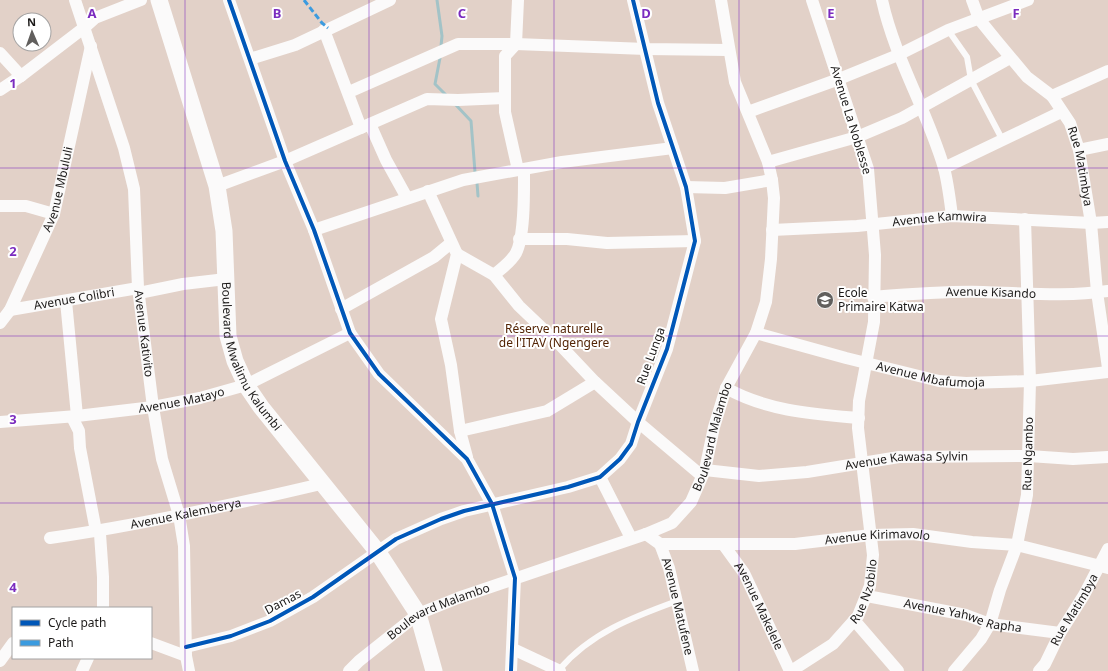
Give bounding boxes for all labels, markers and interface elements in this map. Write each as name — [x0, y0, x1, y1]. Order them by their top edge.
text: A — [88, 4, 97, 22]
text: B — [273, 4, 281, 22]
text: C — [458, 4, 466, 22]
text: D — [641, 4, 651, 22]
text: E — [827, 4, 835, 22]
text: F — [1012, 4, 1020, 22]
north arrow — [12, 12, 52, 52]
text: N — [27, 14, 36, 29]
street label: Avenue La Noblesse — [827, 63, 876, 177]
text: 1 — [9, 74, 17, 92]
street label: Rue Matimbya — [1064, 124, 1097, 207]
street label: Avenue Mbululi — [38, 145, 77, 235]
street label: Avenue Kamwira — [891, 207, 987, 230]
text: 2 — [9, 242, 17, 260]
street label: Boulevard Mwalimu Kalumbi — [218, 281, 286, 434]
street label: Avenue Colibri — [32, 283, 116, 314]
street label: Avenue Kisando — [945, 283, 1036, 302]
place label: Ecole Primaire Katwa — [838, 284, 924, 315]
street label: Avenue Kativito — [130, 289, 158, 378]
school or university icon: Ecole Primaire Katwa — [815, 290, 835, 310]
park label: Réserve naturelle de l'ITAV (Ngengere — [499, 320, 609, 351]
street label: Rue Lunga — [632, 325, 669, 387]
street label: Avenue Mbafumoja — [875, 357, 985, 391]
street label: Boulevard Malambo — [688, 378, 736, 494]
street label: Avenue Matayo — [138, 383, 226, 417]
text: 3 — [9, 410, 17, 428]
street label: Rue Ngambo — [1018, 417, 1037, 491]
street label: Avenue Kawasa Sylvin — [844, 447, 968, 474]
street label: Avenue Kalemberya — [129, 494, 243, 533]
street label: Avenue Kirimavolo — [824, 525, 931, 548]
street label: Avenue Matufene — [658, 555, 698, 657]
street label: Avenue Makelele — [731, 558, 788, 653]
street label: Rue Nzobilo — [846, 558, 881, 628]
street label: Rue Matimbya — [1046, 570, 1102, 648]
text: 4 — [9, 578, 17, 596]
street label: Boulevard Malambo — [383, 579, 492, 644]
street label: Damas — [261, 585, 304, 618]
street label: Avenue Yahwe Rapha — [902, 594, 1023, 636]
legend — [12, 607, 152, 659]
text: Cycle path — [48, 614, 106, 631]
text: Path — [48, 634, 74, 651]

